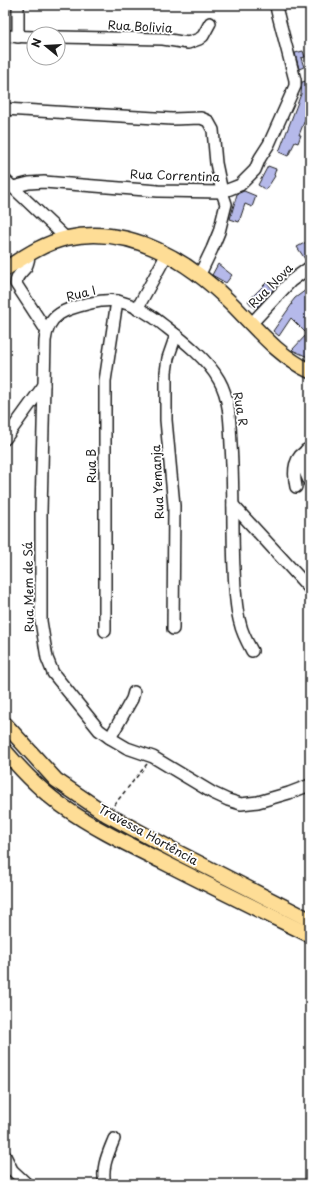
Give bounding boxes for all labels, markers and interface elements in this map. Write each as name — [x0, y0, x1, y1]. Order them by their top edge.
street label: Rua Bolivia — [107, 15, 173, 37]
north arrow — [26, 26, 66, 66]
text: N — [27, 36, 46, 50]
street label: Rua Correntina — [130, 164, 221, 186]
street label: Rua Nova — [244, 259, 297, 312]
street label: Rua I — [64, 281, 97, 305]
street label: Rua R — [229, 390, 253, 427]
street label: Rua Yemanja — [146, 444, 168, 520]
street label: Rua B — [82, 449, 100, 483]
street label: Rua Mem de Sá — [18, 541, 38, 632]
street label: Travessa Hortência — [95, 799, 202, 869]

